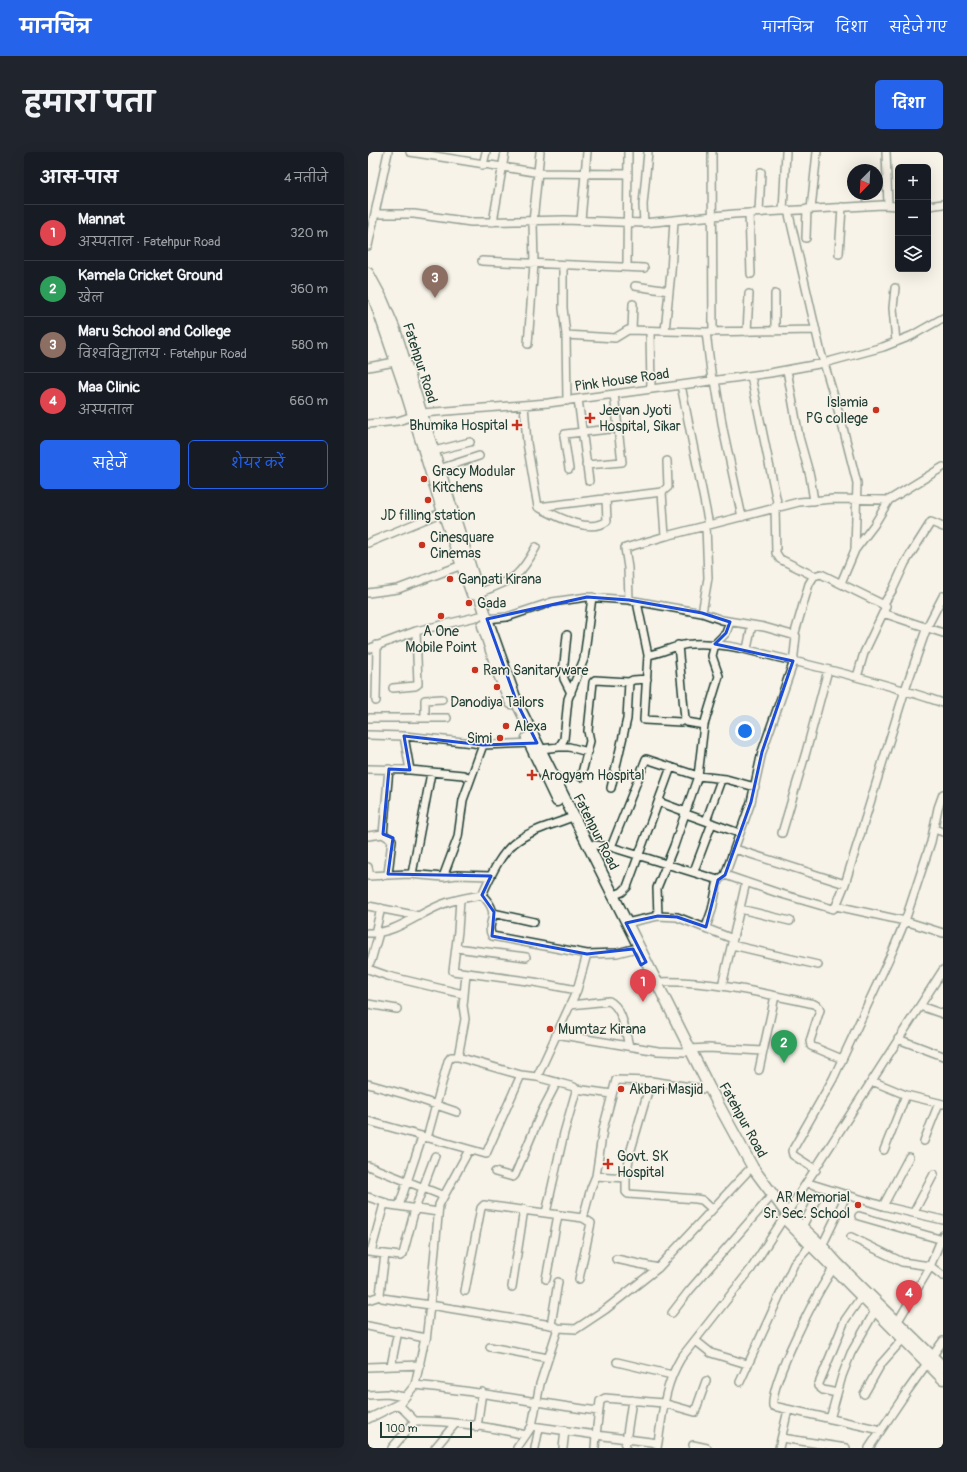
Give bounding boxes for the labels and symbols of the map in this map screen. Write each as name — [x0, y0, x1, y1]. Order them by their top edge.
north arrow — [847, 164, 883, 200]
pin: 3 — [422, 265, 448, 298]
street label: Fatehpur Road — [399, 321, 441, 405]
street label: Pink House Road — [574, 365, 671, 395]
place label: Islamia PG college — [806, 394, 868, 427]
place label: Jeevan Jyoti Hospital, Sikar — [599, 402, 681, 435]
marker: Islamia PG college — [871, 405, 881, 415]
marker: Jeevan Jyoti Hospital, Sikar — [584, 412, 596, 424]
place label: Bhumika Hospital — [409, 417, 508, 434]
marker: Bhumika Hospital — [511, 419, 523, 431]
place label: Gracy Modular Kitchens — [432, 463, 515, 496]
marker: Gracy Modular Kitchens — [419, 474, 429, 484]
marker: JD filling station — [423, 495, 433, 505]
place label: JD filling station — [380, 507, 476, 524]
place label: Cinesquare Cinemas — [430, 529, 494, 562]
marker: Cinesquare Cinemas — [417, 540, 427, 550]
place label: Ganpati Kirana — [458, 571, 542, 588]
marker: Ganpati Kirana — [445, 574, 455, 584]
place label: Gada — [477, 595, 506, 612]
marker: Gada — [464, 598, 474, 608]
marker: A One Mobile Point — [436, 611, 446, 621]
place label: A One Mobile Point — [405, 623, 477, 656]
place label: Ram Sanitaryware — [483, 662, 589, 679]
marker: Ram Sanitaryware — [470, 665, 480, 675]
marker: Danodiya Tailors — [492, 682, 502, 692]
place label: Danodiya Tailors — [450, 694, 544, 711]
place label: Alexa — [514, 718, 547, 735]
marker: Alexa — [501, 721, 511, 731]
your location — [735, 721, 755, 741]
place label: Simi — [467, 730, 492, 747]
marker: Simi — [495, 733, 505, 743]
place label: Arogyam Hospital — [541, 767, 645, 784]
marker: Arogyam Hospital — [526, 769, 538, 781]
street label: Fatehpur Road — [569, 791, 623, 873]
pin: 1 — [630, 969, 656, 1002]
place label: Mumtaz Kirana — [558, 1021, 646, 1038]
marker: Mumtaz Kirana — [545, 1024, 555, 1034]
pin: 2 — [771, 1030, 797, 1063]
street label: Fatehpur Road — [715, 1079, 771, 1161]
place label: Akbari Masjid — [629, 1081, 703, 1098]
marker: Akbari Masjid — [616, 1084, 626, 1094]
place label: Govt. SK Hospital — [617, 1148, 669, 1181]
marker: Govt. SK Hospital — [602, 1158, 614, 1170]
place label: AR Memorial Sr. Sec. School — [763, 1189, 850, 1222]
marker: AR Memorial Sr. Sec. School — [853, 1200, 863, 1210]
pin: 4 — [896, 1280, 922, 1313]
scale bar — [380, 1420, 472, 1439]

